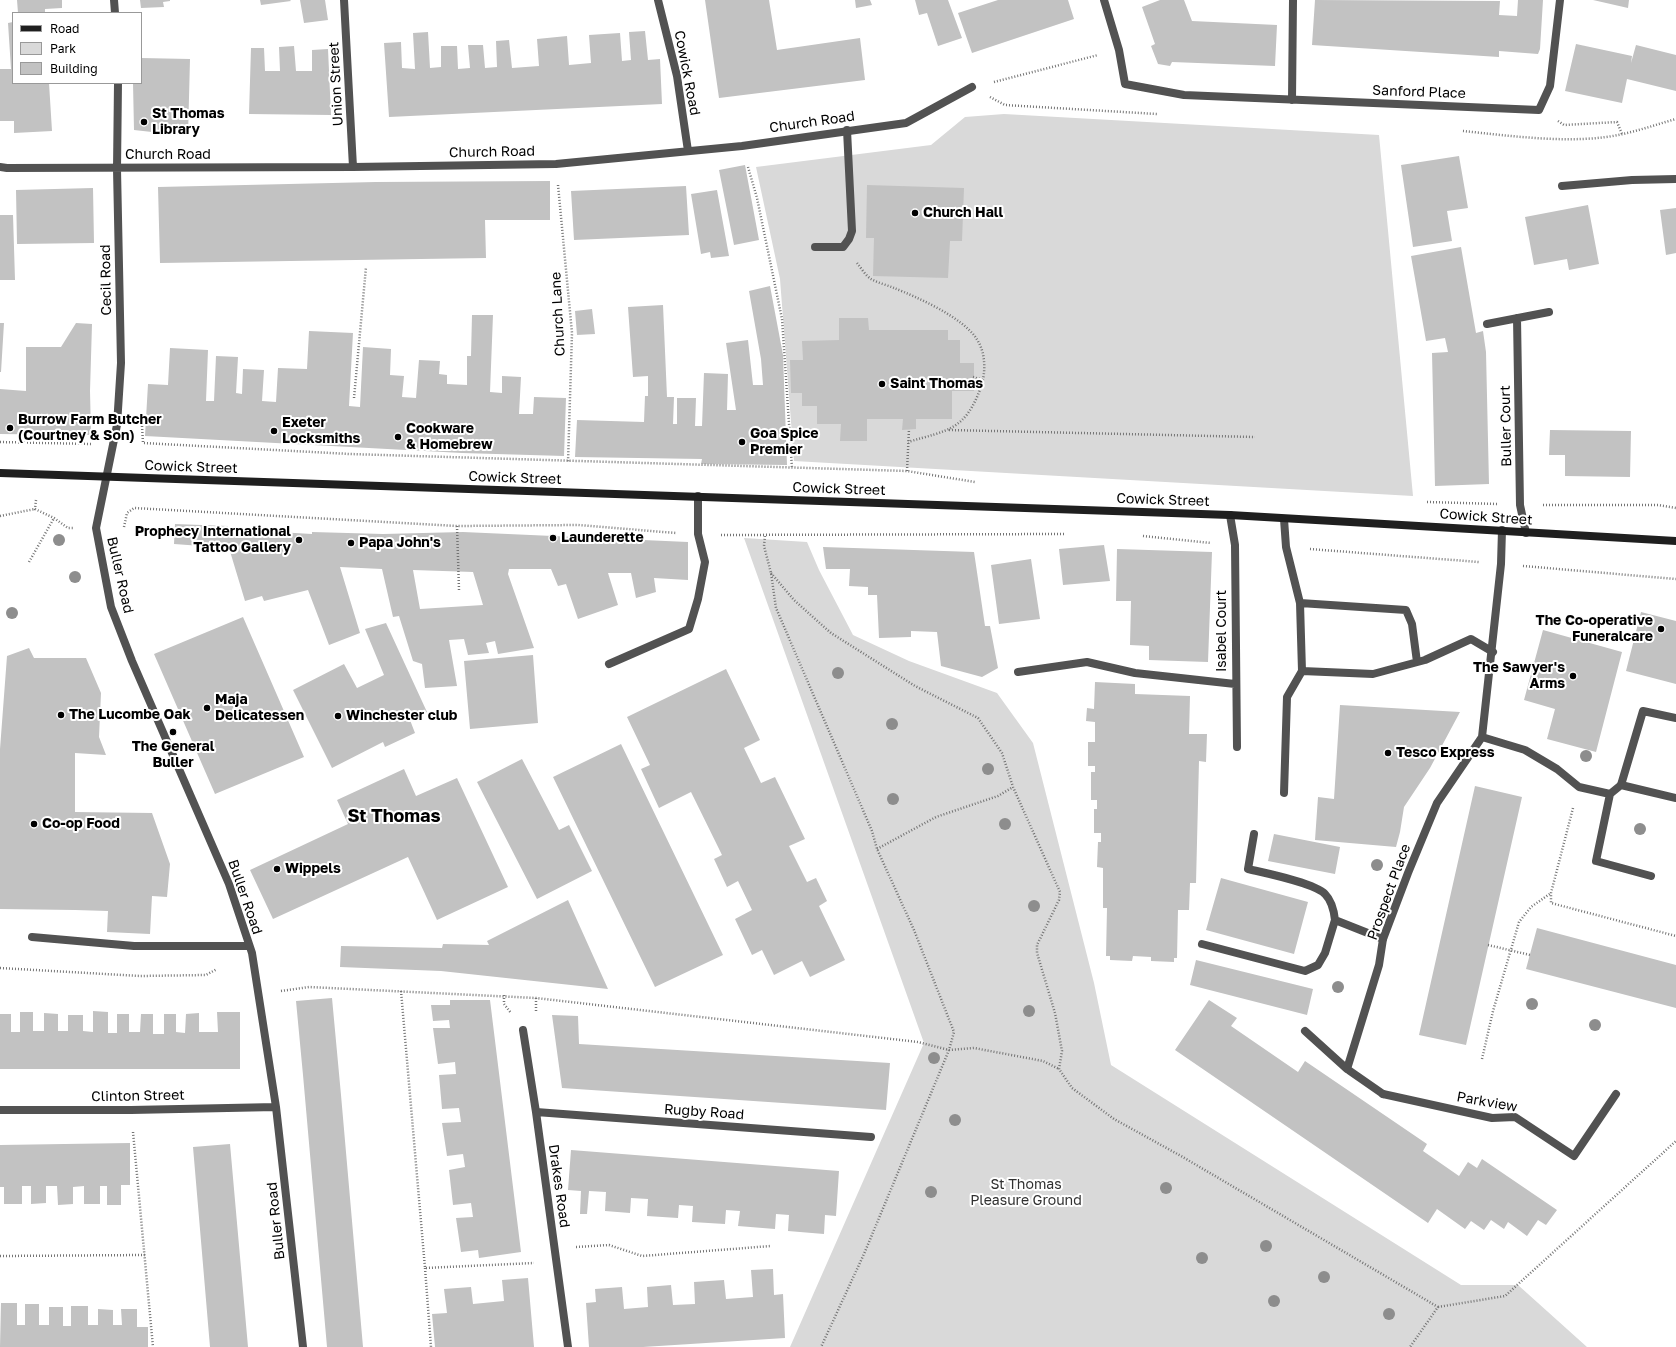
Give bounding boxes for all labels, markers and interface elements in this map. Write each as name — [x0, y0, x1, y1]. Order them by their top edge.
legend — [12, 12, 142, 84]
text: Road — [50, 21, 79, 36]
street label: Cowick Road — [671, 29, 703, 117]
text: Park — [50, 41, 76, 56]
street label: Union Street — [325, 41, 347, 127]
text: Building — [50, 61, 98, 76]
street label: Sanford Place — [1372, 82, 1466, 102]
place label: St Thomas Library — [152, 106, 225, 138]
street label: Church Road — [768, 108, 856, 136]
marker: St Thomas Library — [139, 117, 149, 127]
street label: Church Road — [449, 143, 535, 161]
street label: Church Road — [125, 147, 211, 163]
place label: Church Hall — [923, 205, 1003, 221]
marker: Church Hall — [910, 208, 920, 218]
street label: Cecil Road — [97, 244, 115, 316]
street label: Church Lane — [547, 271, 569, 357]
place label: Saint Thomas — [890, 376, 983, 392]
marker: Saint Thomas — [877, 379, 887, 389]
street label: Buller Court — [1497, 385, 1515, 467]
place label: Burrow Farm Butcher (Courtney & Son) — [18, 412, 162, 444]
place label: Exeter Locksmiths — [282, 415, 360, 448]
place label: Cookware & Homebrew — [406, 421, 493, 454]
marker: Burrow Farm Butcher (Courtney & Son) — [5, 423, 15, 433]
marker: Exeter Locksmiths — [269, 426, 279, 436]
place label: Goa Spice Premier — [750, 426, 818, 458]
marker: Cookware & Homebrew — [393, 432, 403, 442]
marker: Goa Spice Premier — [737, 437, 747, 447]
street label: Cowick Street — [144, 457, 238, 477]
street label: Cowick Street — [468, 468, 562, 488]
street label: Cowick Street — [792, 479, 886, 499]
street label: Cowick Street — [1116, 490, 1210, 510]
street label: Cowick Street — [1439, 505, 1533, 529]
place label: Prophecy International Tattoo Gallery — [135, 524, 291, 556]
place label: Launderette — [561, 530, 644, 546]
marker: Launderette — [548, 533, 558, 543]
street label: Buller Road — [103, 535, 137, 615]
marker: Prophecy International Tattoo Gallery — [294, 535, 304, 545]
place label: Papa John's — [359, 535, 441, 551]
marker: Papa John's — [346, 538, 356, 548]
street label: Isabel Court — [1214, 590, 1230, 672]
place label: The Co-operative Funeralcare — [1536, 613, 1653, 646]
marker: The Co-operative Funeralcare — [1656, 624, 1666, 634]
place label: The Sawyer's Arms — [1473, 660, 1565, 692]
marker: The Sawyer's Arms — [1568, 671, 1578, 681]
place label: Maja Delicatessen — [215, 692, 304, 724]
marker: Maja Delicatessen — [202, 703, 212, 713]
place label: The Lucombe Oak — [69, 707, 191, 723]
place label: Winchester club — [346, 708, 457, 724]
marker: The Lucombe Oak — [56, 710, 66, 720]
marker: Winchester club — [333, 711, 343, 721]
marker: The General Buller — [168, 727, 178, 737]
place label: The General Buller — [132, 739, 214, 772]
place label: Tesco Express — [1396, 745, 1495, 761]
marker: Tesco Express — [1383, 748, 1393, 758]
district label: St Thomas — [347, 805, 441, 827]
place label: Co-op Food — [42, 816, 120, 832]
marker: Co-op Food — [29, 819, 39, 829]
street label: Prospect Place — [1364, 842, 1414, 942]
street label: Buller Road — [224, 857, 266, 937]
place label: Wippels — [285, 861, 341, 877]
marker: Wippels — [272, 864, 282, 874]
street label: Clinton Street — [91, 1087, 185, 1105]
street label: Parkview — [1455, 1088, 1519, 1116]
street label: Rugby Road — [663, 1101, 745, 1123]
street label: Drakes Road — [545, 1143, 573, 1229]
park label: St Thomas Pleasure Ground — [970, 1177, 1082, 1210]
street label: Buller Road — [264, 1181, 288, 1261]

